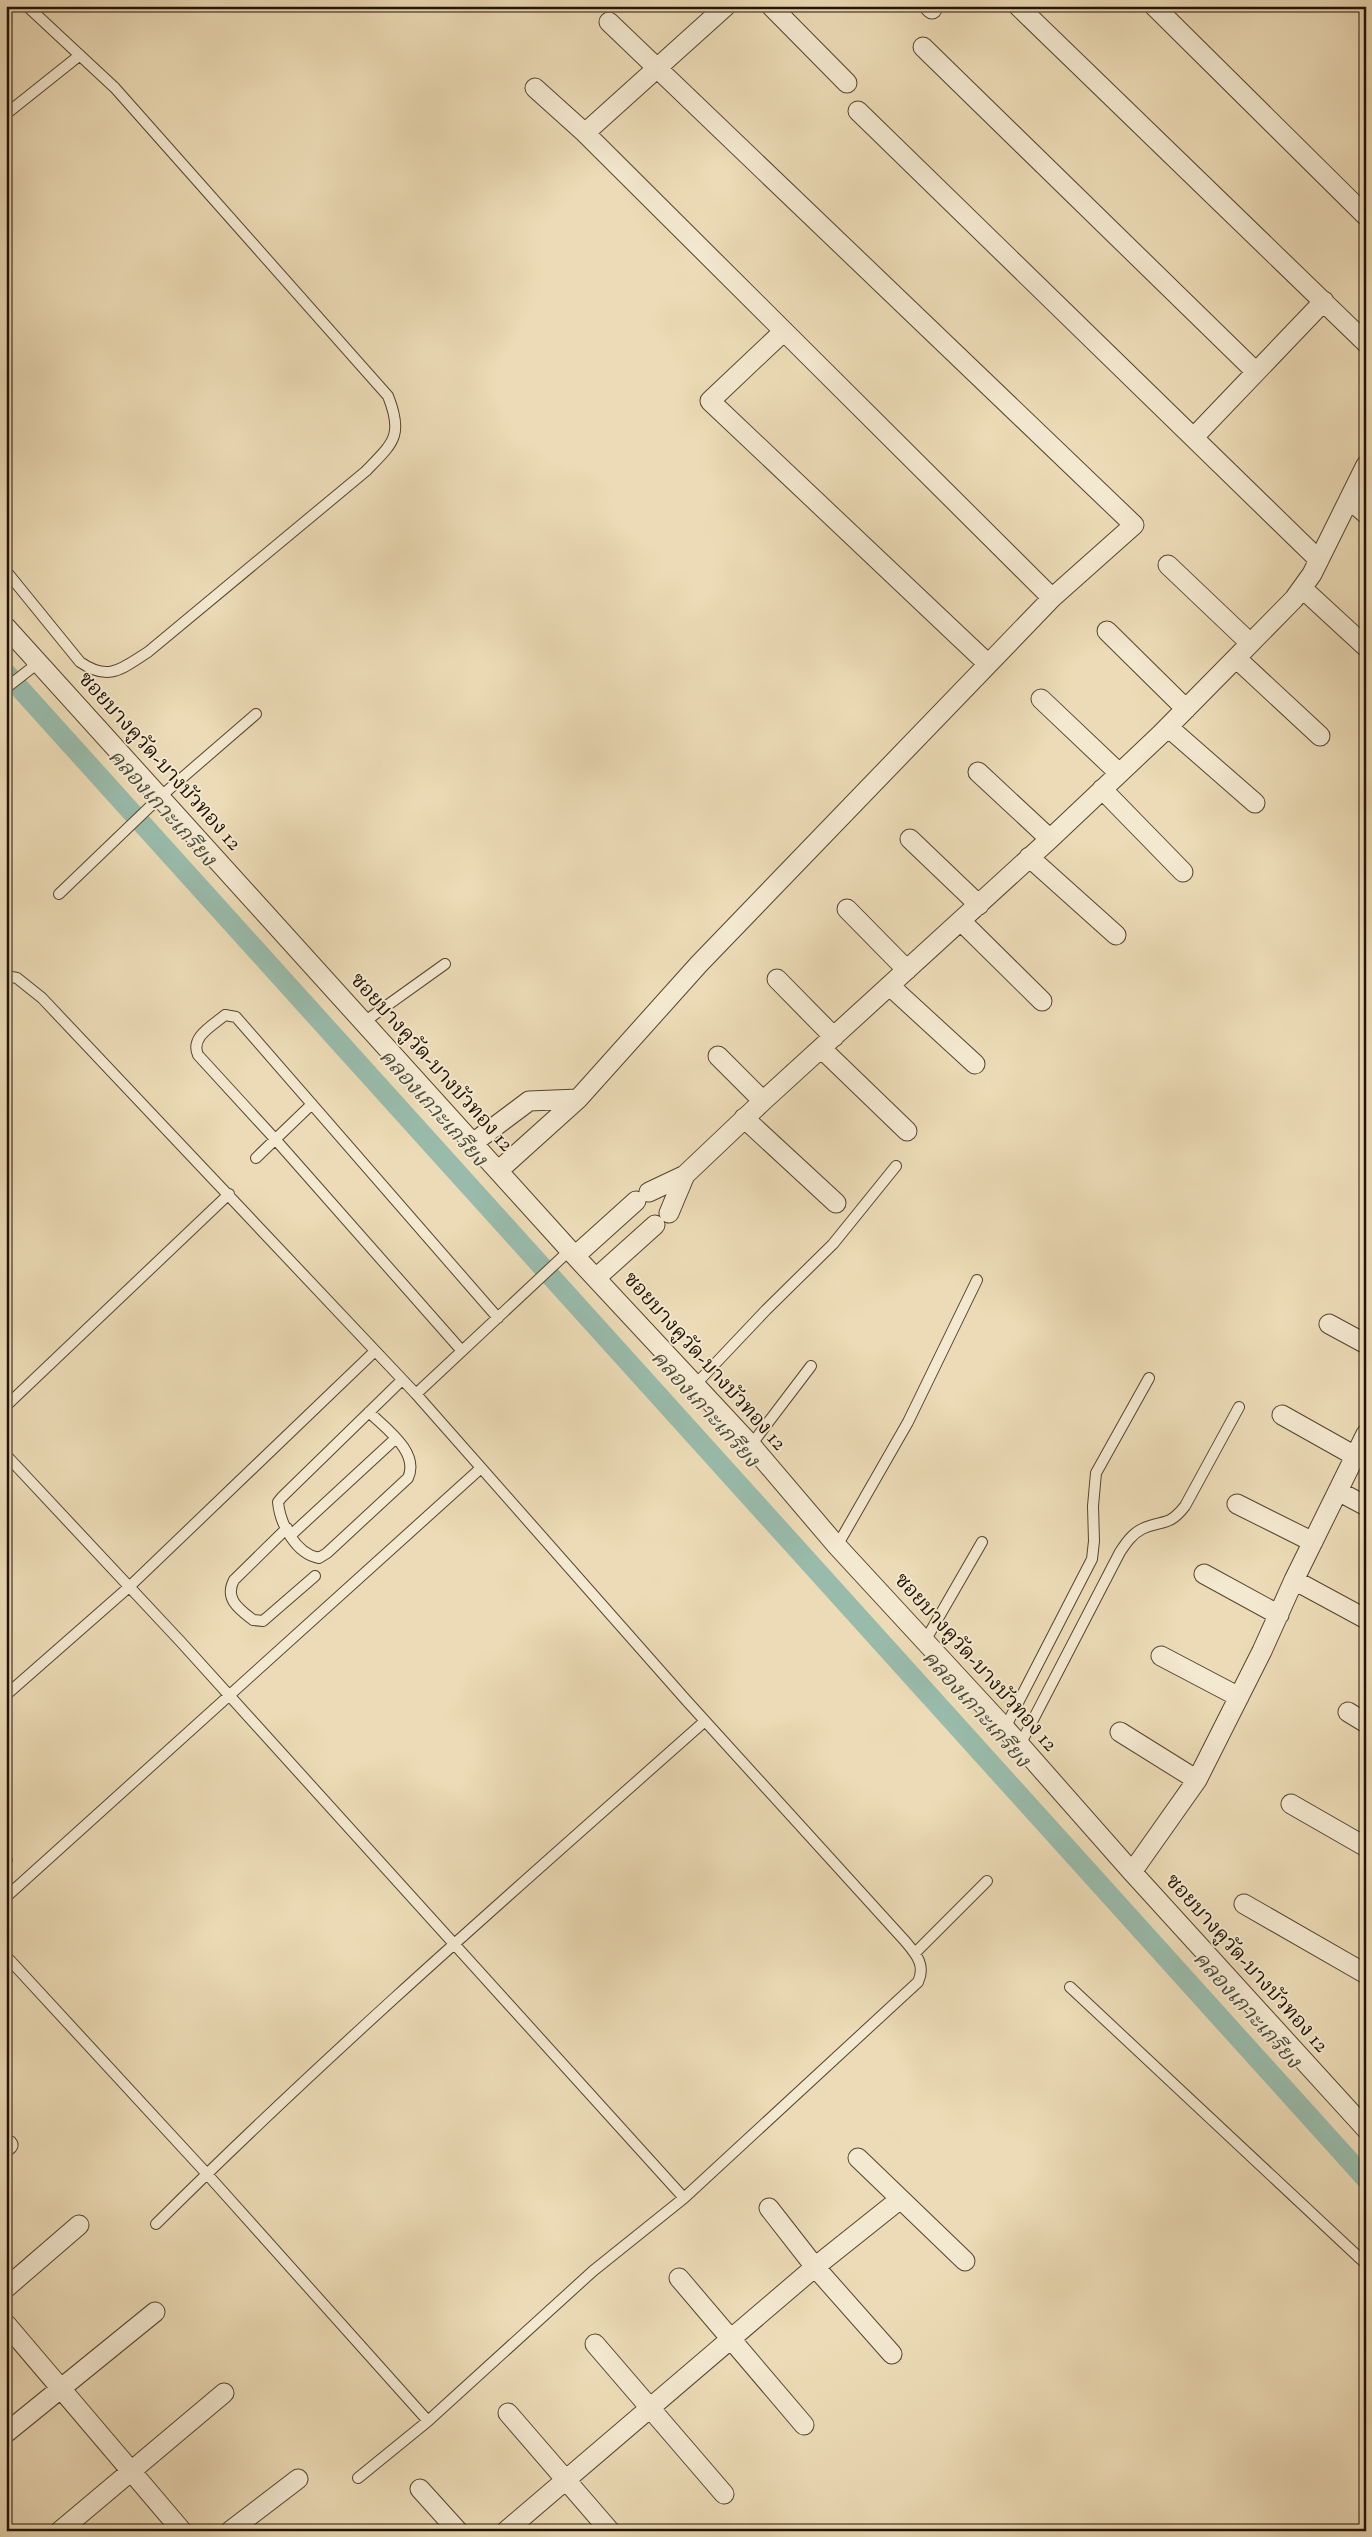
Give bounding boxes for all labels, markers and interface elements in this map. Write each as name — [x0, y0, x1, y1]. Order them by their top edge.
street label: ซอยบางคูวัด-บางบัวทอง 12 — [70, 666, 248, 858]
water label: คลองเกาะเกรียง — [99, 743, 223, 876]
street label: ซอยบางคูวัด-บางบัวทอง 12 — [342, 967, 520, 1159]
water label: คลองเกาะเกรียง — [370, 1043, 494, 1176]
street label: ซอยบางคูวัด-บางบัวทอง 12 — [615, 1266, 793, 1458]
water label: คลองเกาะเกรียง — [642, 1344, 766, 1477]
street label: ซอยบางคูวัด-บางบัวทอง 12 — [886, 1567, 1064, 1759]
water label: คลองเกาะเกรียง — [913, 1644, 1037, 1777]
street label: ซอยบางคูวัด-บางบัวทอง 12 — [1157, 1868, 1335, 2060]
water label: คลองเกาะเกรียง — [1184, 1945, 1308, 2078]

